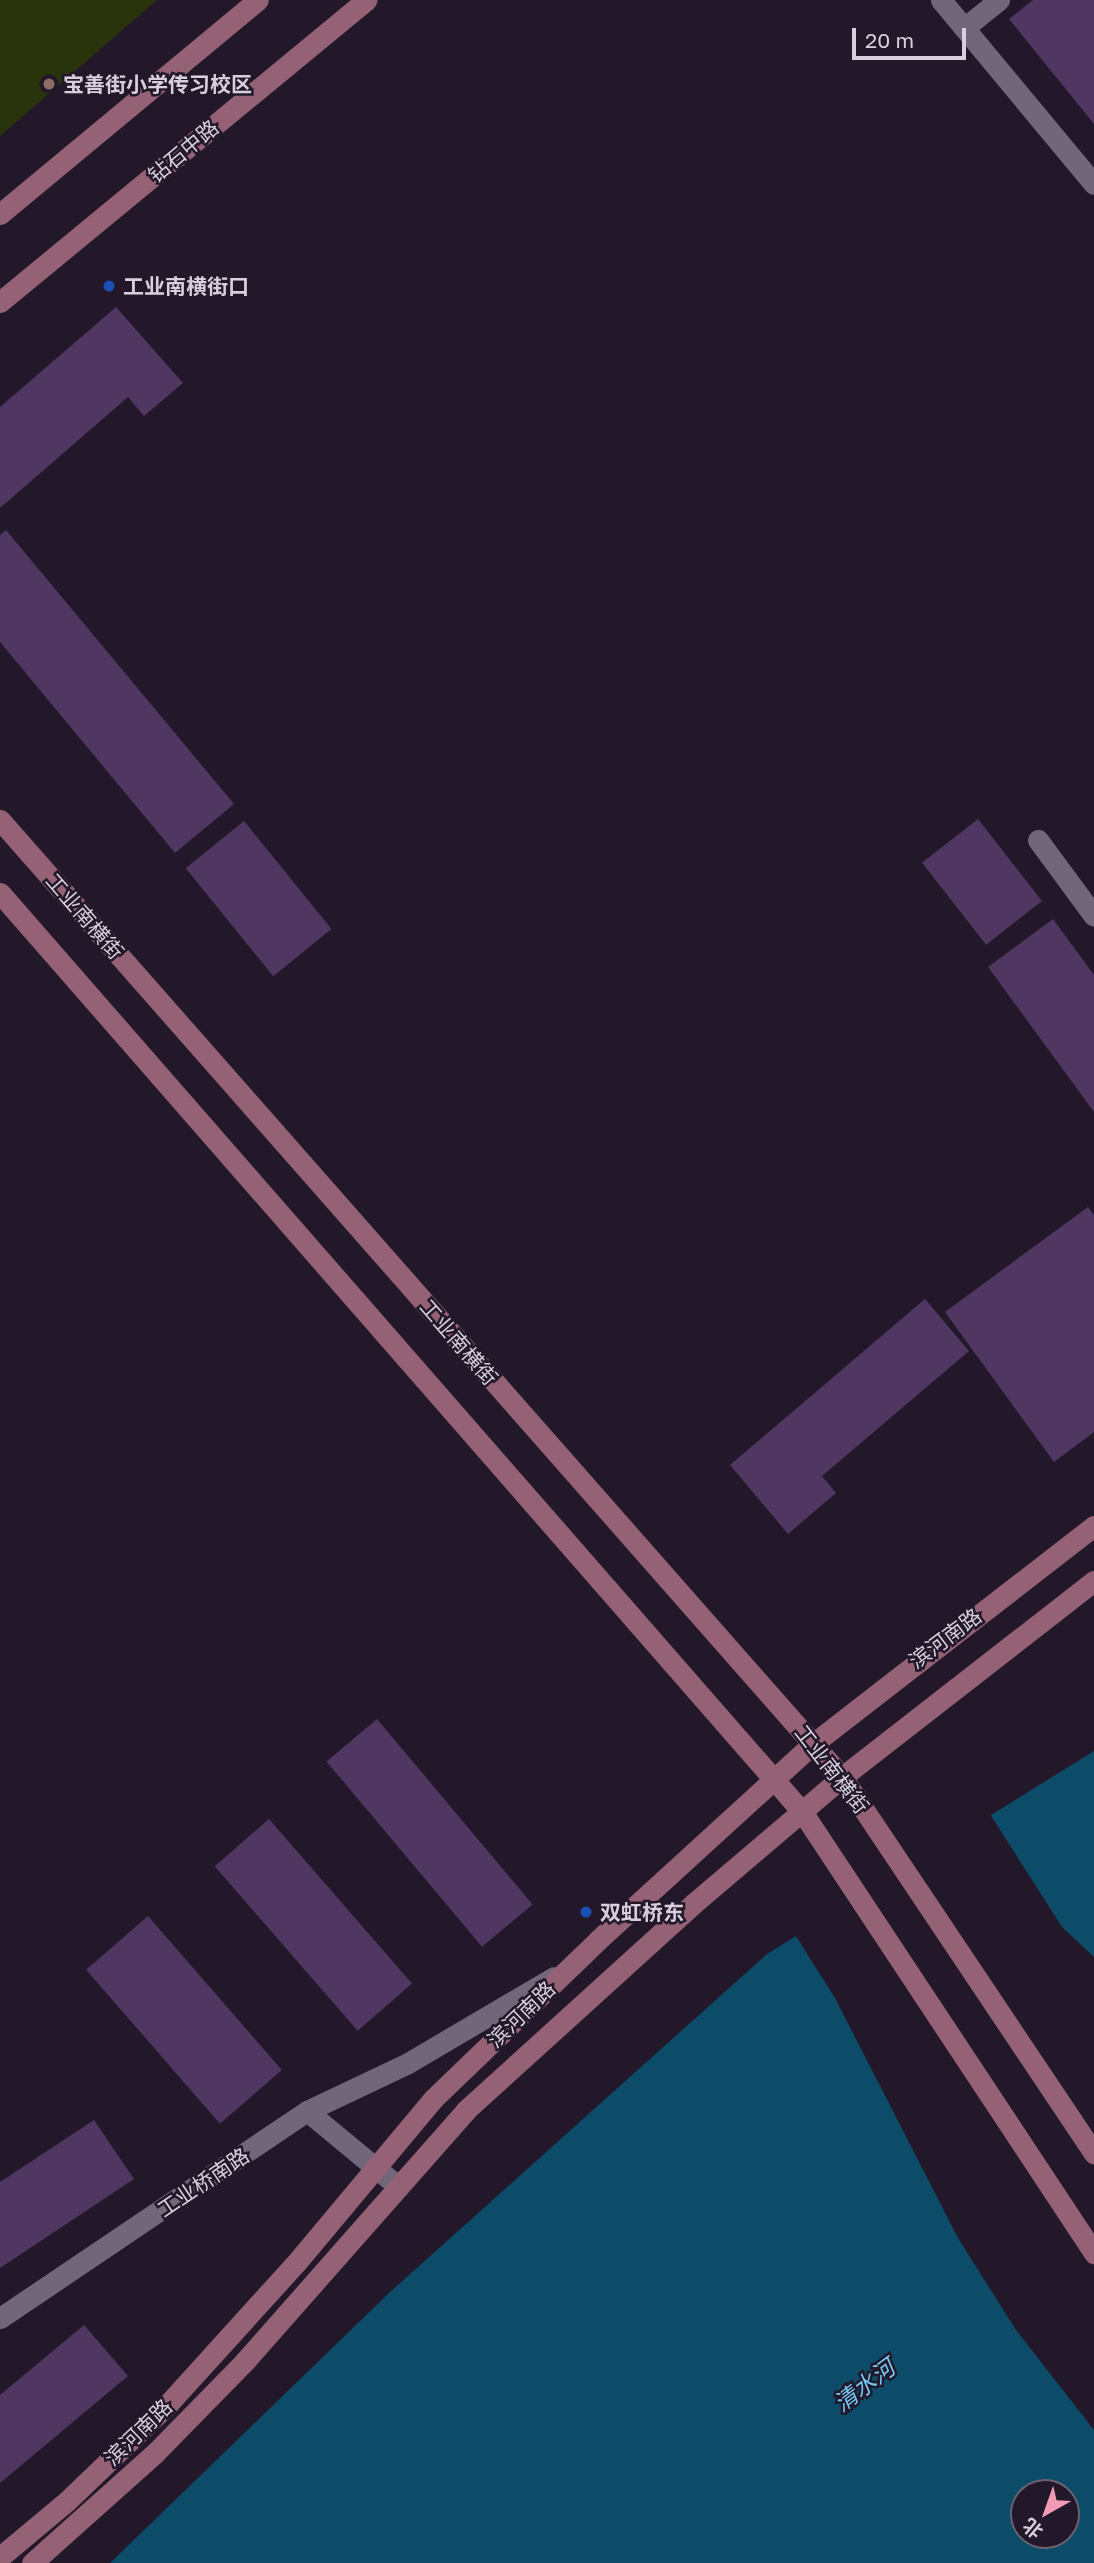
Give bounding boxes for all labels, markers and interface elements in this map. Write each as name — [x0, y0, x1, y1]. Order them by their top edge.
scale bar — [856, 14, 970, 58]
text: 20 m — [865, 27, 914, 53]
place label: 宝善街小学传习校区 — [63, 71, 252, 97]
marker: 宝善街小学传习校区 — [41, 76, 57, 92]
street label: 钻石中路 — [143, 114, 223, 188]
place label: 工业南横街口 — [123, 273, 249, 299]
marker: 工业南横街口 — [101, 278, 117, 294]
street label: 工业南横街 — [41, 868, 129, 964]
street label: 工业南横街 — [415, 1294, 503, 1390]
street label: 滨河南路 — [904, 1603, 986, 1673]
street label: 工业南横街 — [790, 1720, 874, 1818]
place label: 双虹桥东 — [600, 1899, 684, 1925]
marker: 双虹桥东 — [578, 1904, 594, 1920]
street label: 滨河南路 — [482, 1976, 560, 2052]
street label: 工业桥南路 — [152, 2142, 254, 2222]
water label: 清水河 — [828, 2353, 900, 2417]
street label: 滨河南路 — [99, 2394, 177, 2470]
north arrow — [1010, 2479, 1080, 2549]
text: 北 — [1018, 2514, 1047, 2544]

